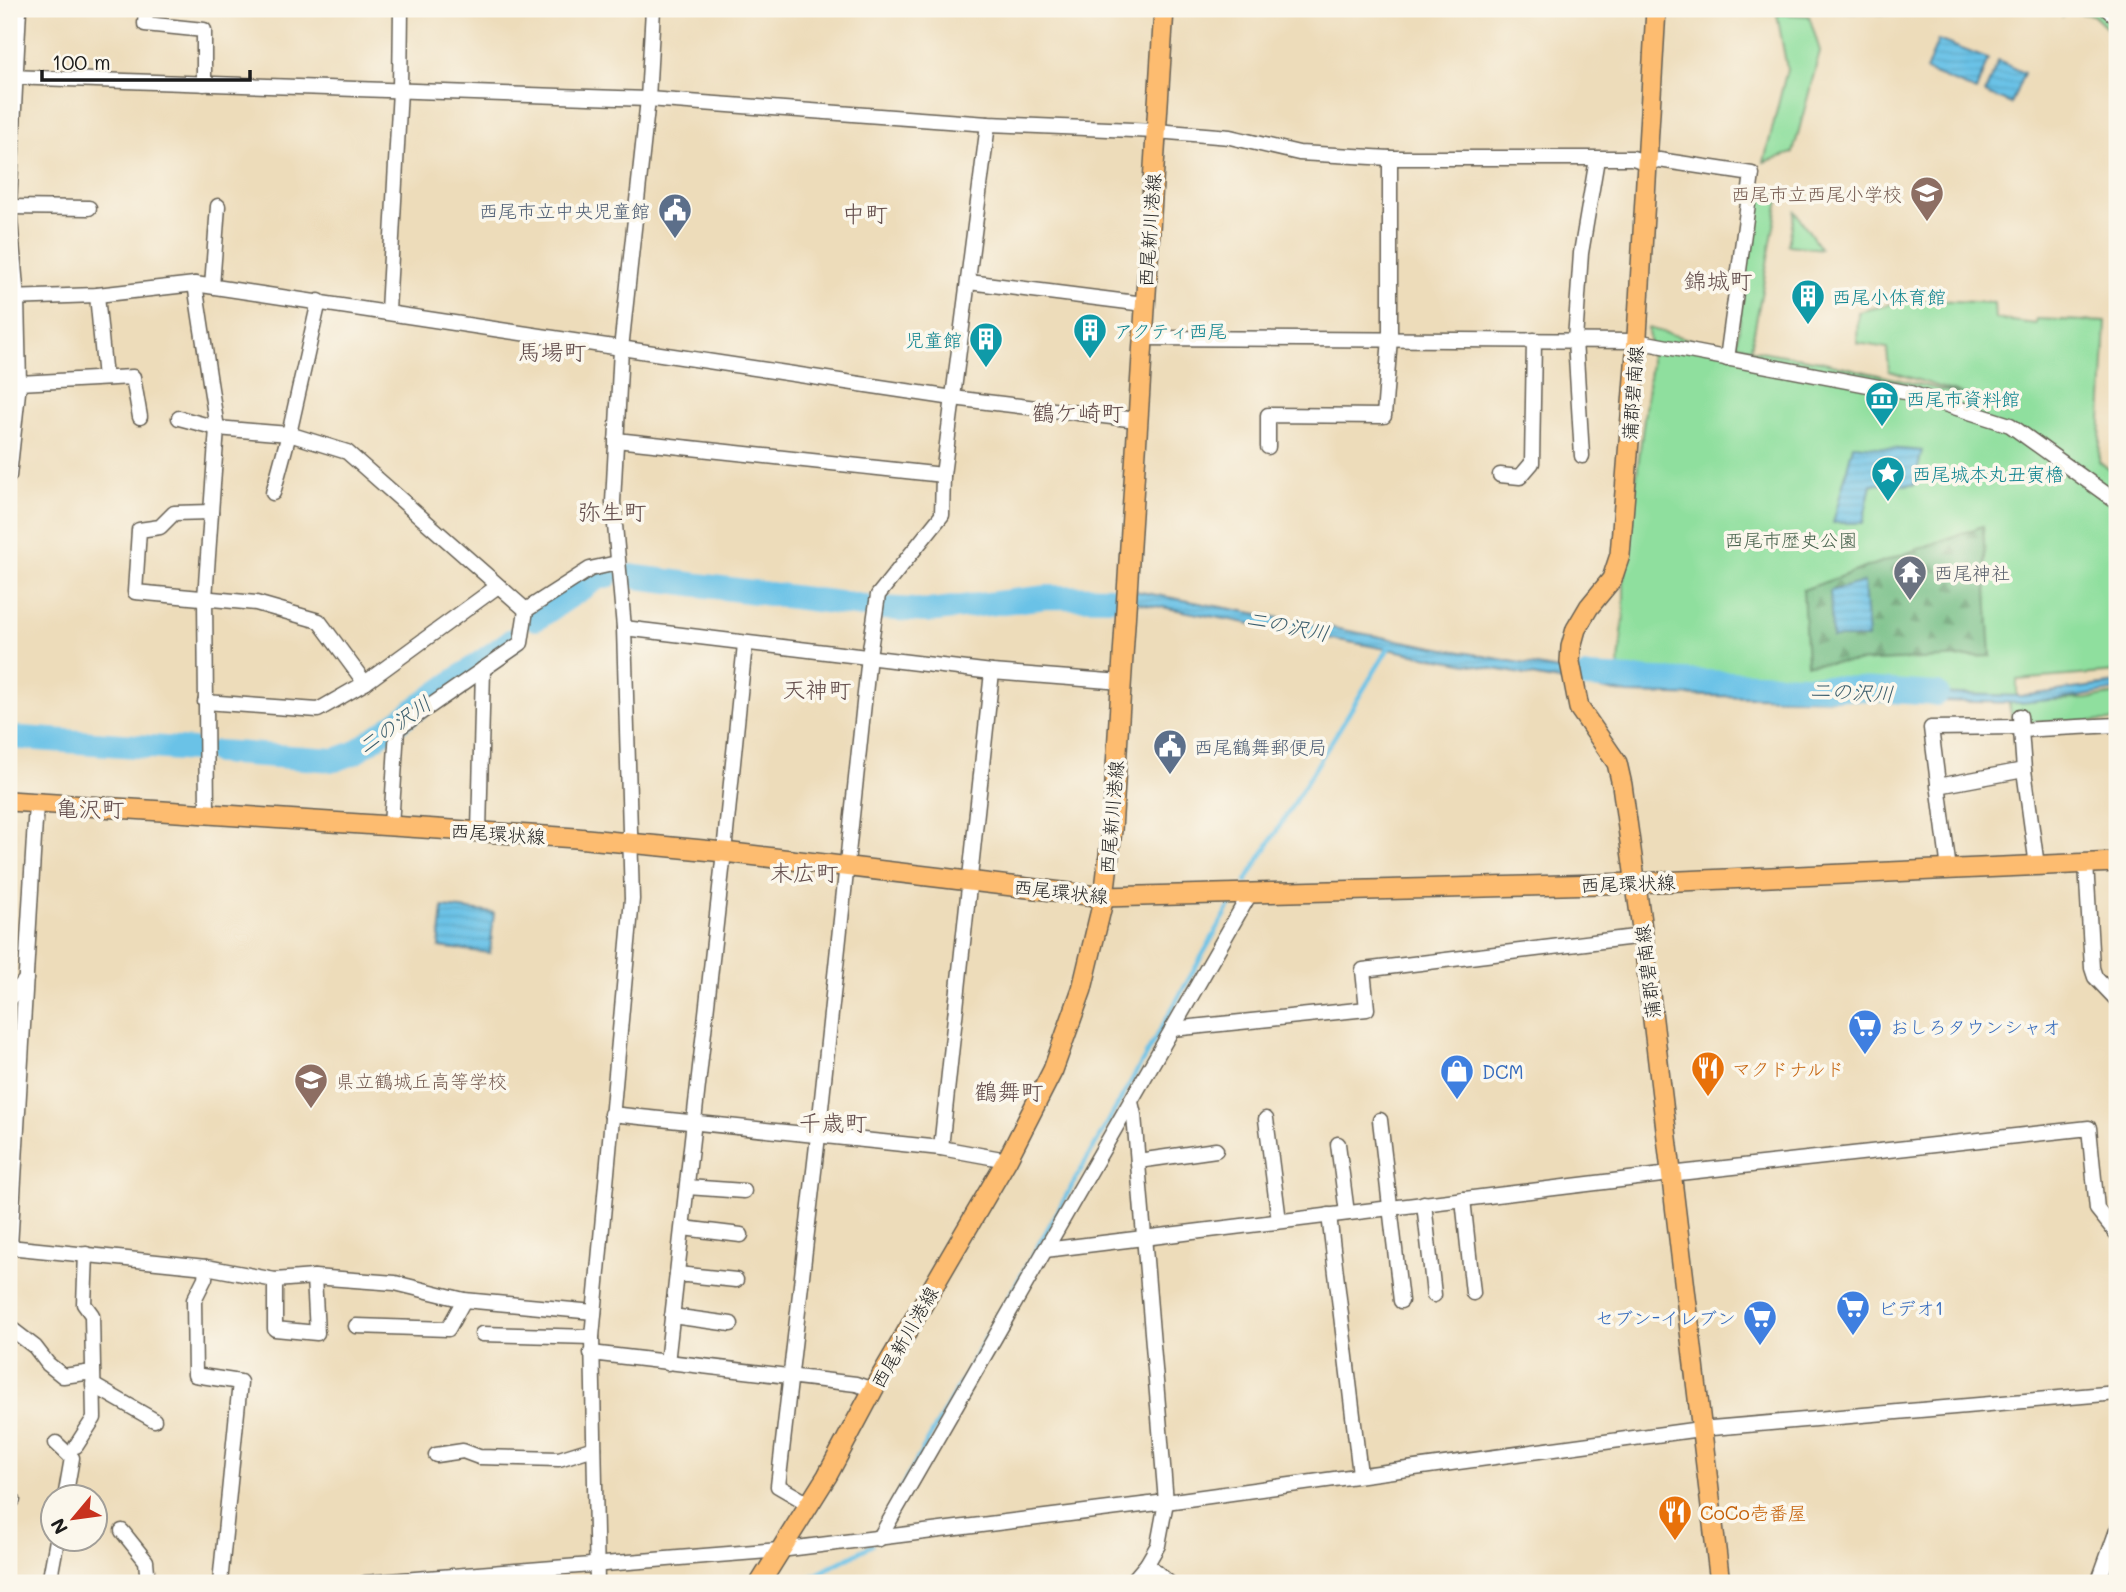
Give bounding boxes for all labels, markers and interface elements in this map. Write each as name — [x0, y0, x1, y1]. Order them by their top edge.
scale bar — [42, 38, 250, 82]
text: 100 m — [52, 48, 111, 75]
street label: 西尾新川港線 — [1133, 172, 1165, 288]
school or university icon: 西尾市立西尾小学校 — [1908, 174, 1946, 223]
place label: 西尾市立西尾小学校 — [1731, 181, 1902, 206]
public building icon: 西尾市立中央児童館 — [656, 191, 694, 240]
place label: 西尾市立中央児童館 — [479, 198, 650, 223]
district label: 中町 — [842, 198, 888, 228]
district label: 錦城町 — [1684, 265, 1753, 295]
building icon: 西尾小体育館 — [1789, 277, 1827, 326]
place label: 西尾小体育館 — [1832, 284, 1946, 309]
building icon: アクティ西尾 — [1071, 311, 1109, 360]
place label: アクティ西尾 — [1114, 318, 1227, 343]
building icon: 児童館 — [967, 320, 1005, 369]
place label: 児童館 — [905, 327, 962, 352]
district label: 馬場町 — [518, 336, 587, 366]
street label: 蒲郡碧南線 — [1616, 345, 1648, 441]
museum icon: 西尾市資料館 — [1863, 379, 1901, 428]
place label: 西尾市資料館 — [1906, 386, 2020, 411]
district label: 鶴ケ崎町 — [1032, 397, 1124, 427]
place icon: 西尾城本丸丑寅櫓 — [1869, 454, 1907, 503]
place label: 西尾城本丸丑寅櫓 — [1912, 461, 2064, 486]
district label: 弥生町 — [578, 496, 647, 526]
park label: 西尾市歴史公園 — [1724, 527, 1858, 552]
temple icon: 西尾神社 — [1891, 553, 1929, 602]
place label: 西尾神社 — [1934, 560, 2010, 585]
water label: 二の沢川 — [1244, 604, 1332, 646]
district label: 天神町 — [783, 674, 852, 704]
water label: 二の沢川 — [1809, 675, 1895, 707]
water label: 二の沢川 — [352, 689, 436, 759]
public building icon: 西尾鶴舞郵便局 — [1151, 727, 1189, 776]
place label: 西尾鶴舞郵便局 — [1194, 734, 1327, 759]
street label: 西尾新川港線 — [1094, 759, 1128, 875]
district label: 亀沢町 — [56, 793, 125, 823]
street label: 西尾環状線 — [450, 817, 546, 849]
district label: 末広町 — [770, 857, 839, 887]
street label: 西尾環状線 — [1580, 869, 1676, 897]
street label: 西尾環状線 — [1012, 874, 1110, 908]
street label: 蒲郡碧南線 — [1629, 923, 1665, 1021]
supermarket icon: おしろタウンシャオ — [1846, 1007, 1884, 1056]
place label: おしろタウンシャオ — [1890, 1014, 2061, 1039]
restaurant icon: マクドナルド — [1689, 1049, 1727, 1098]
shop icon: DCM — [1438, 1052, 1476, 1101]
place label: マクドナルド — [1732, 1056, 1844, 1081]
place label: DCM — [1482, 1059, 1524, 1084]
school or university icon: 県立鶴城丘高等学校 — [292, 1061, 330, 1110]
place label: 県立鶴城丘高等学校 — [336, 1068, 507, 1093]
district label: 鶴舞町 — [975, 1076, 1044, 1106]
district label: 千歳町 — [799, 1107, 868, 1137]
street label: 西尾新川港線 — [865, 1281, 943, 1393]
supermarket icon: ビデオ1 — [1834, 1288, 1872, 1337]
place label: ビデオ1 — [1878, 1295, 1944, 1320]
supermarket icon: セブン-イレブン — [1741, 1298, 1779, 1347]
place label: セブン-イレブン — [1595, 1305, 1736, 1330]
north arrow — [38, 1484, 108, 1554]
restaurant icon: CoCo壱番屋 — [1656, 1493, 1694, 1542]
place label: CoCo壱番屋 — [1700, 1500, 1807, 1525]
text: N — [44, 1514, 73, 1539]

